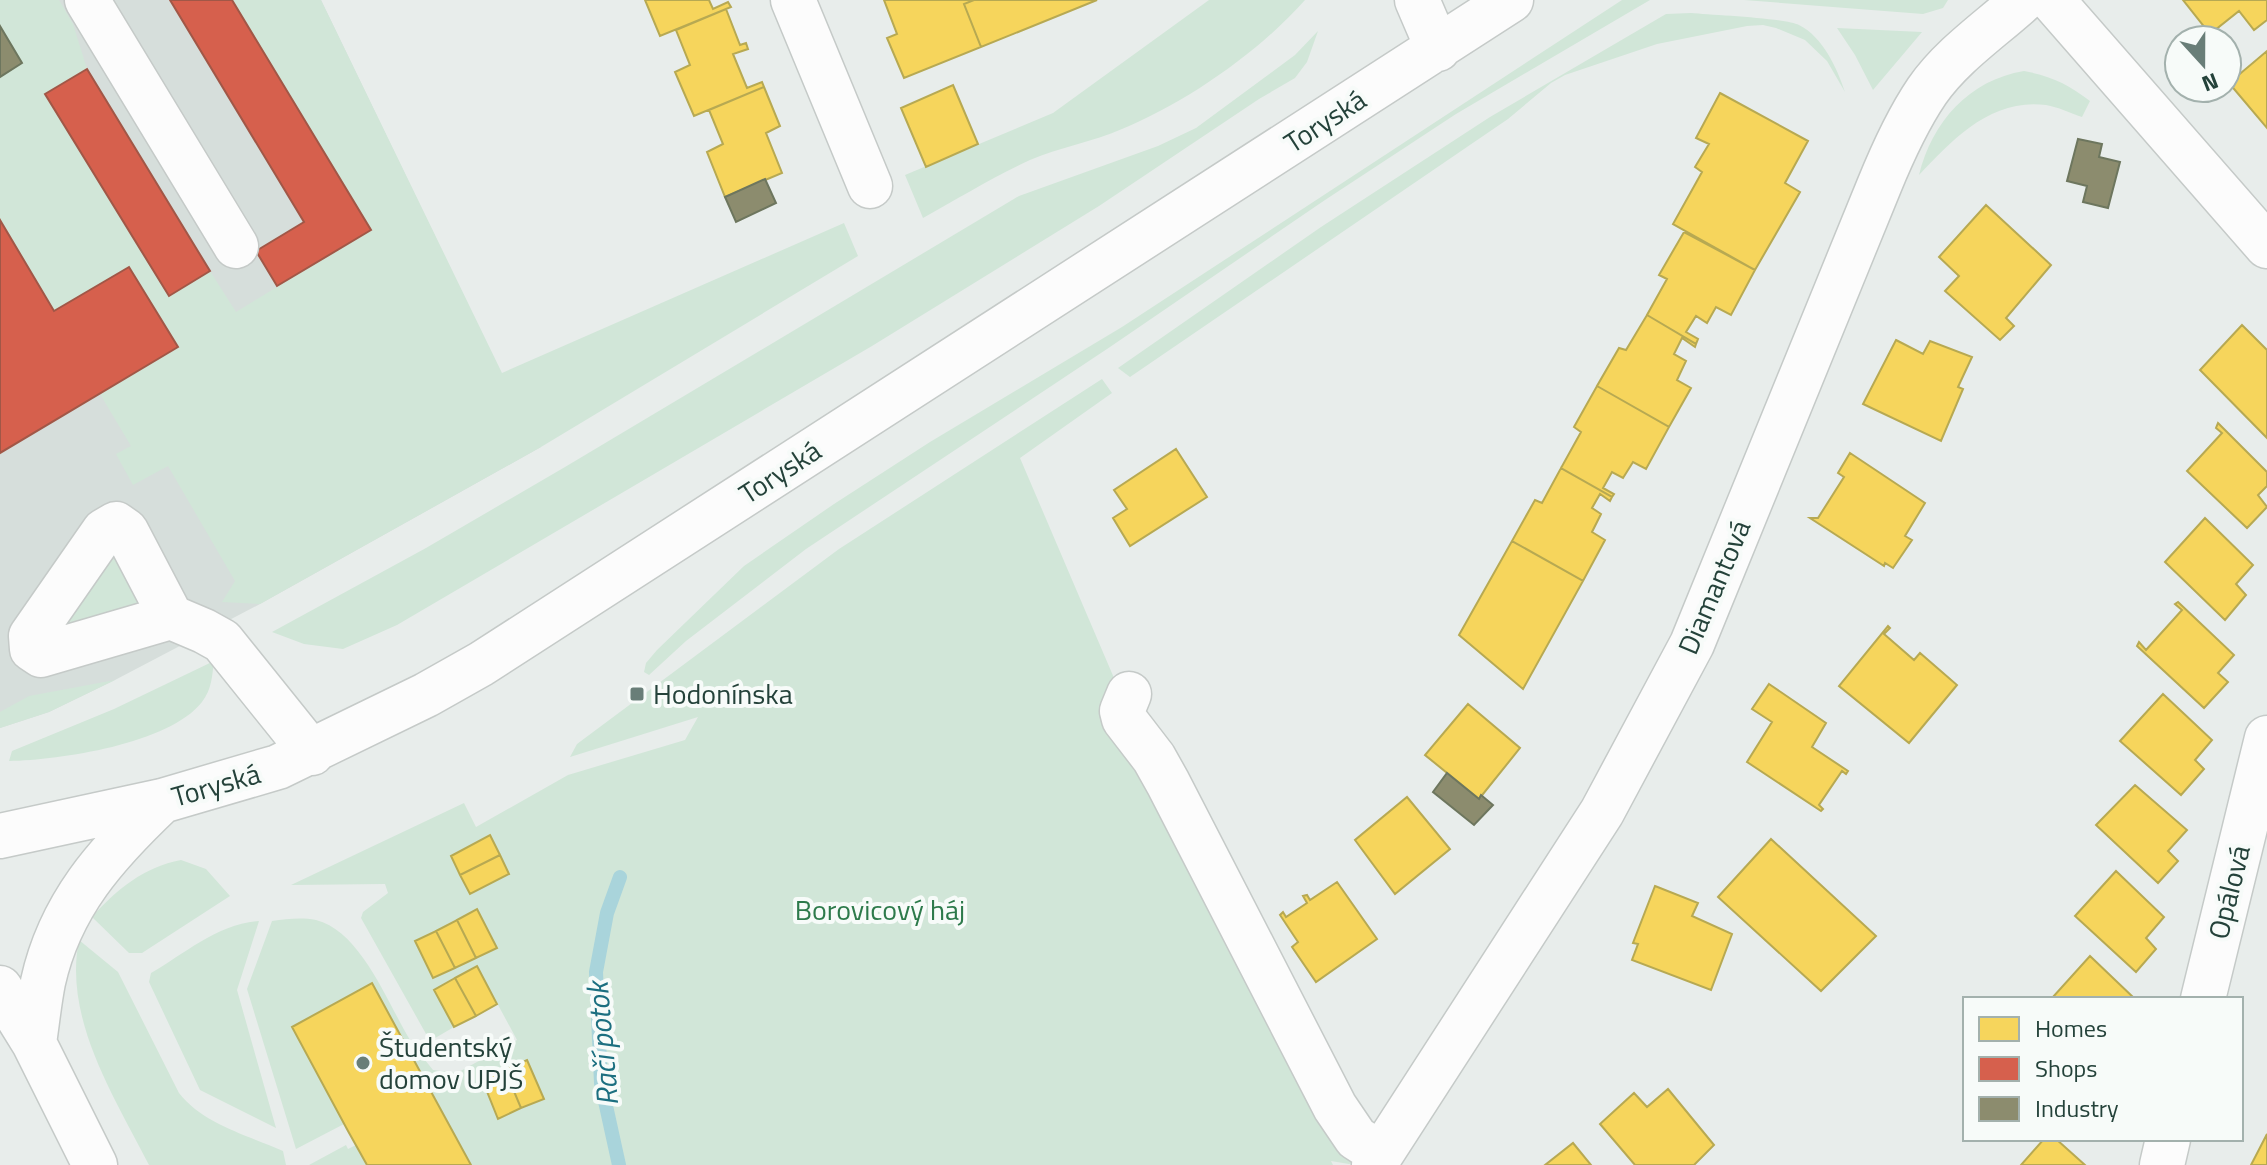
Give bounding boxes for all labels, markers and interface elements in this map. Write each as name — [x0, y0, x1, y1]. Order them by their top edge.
north arrow — [2163, 24, 2243, 104]
text: N — [2197, 64, 2223, 101]
street label: Toryská — [1275, 78, 1374, 163]
street label: Toryská — [730, 429, 829, 514]
street label: Diamantová — [1666, 513, 1761, 661]
place label: Hodonínska — [653, 672, 793, 715]
marker: Hodonínska — [628, 685, 646, 703]
street label: Toryská — [167, 751, 265, 818]
street label: Opálová — [2196, 840, 2261, 943]
park label: Borovicový háj — [795, 888, 965, 931]
water label: Račí potok — [573, 977, 630, 1108]
legend — [1963, 997, 2243, 1141]
text: Homes — [2035, 1010, 2107, 1046]
place label: Študentský domov UPJŠ — [379, 1025, 523, 1100]
text: Shops — [2035, 1050, 2097, 1086]
marker: Študentský domov UPJŠ — [354, 1054, 372, 1072]
text: Industry — [2035, 1090, 2119, 1126]

